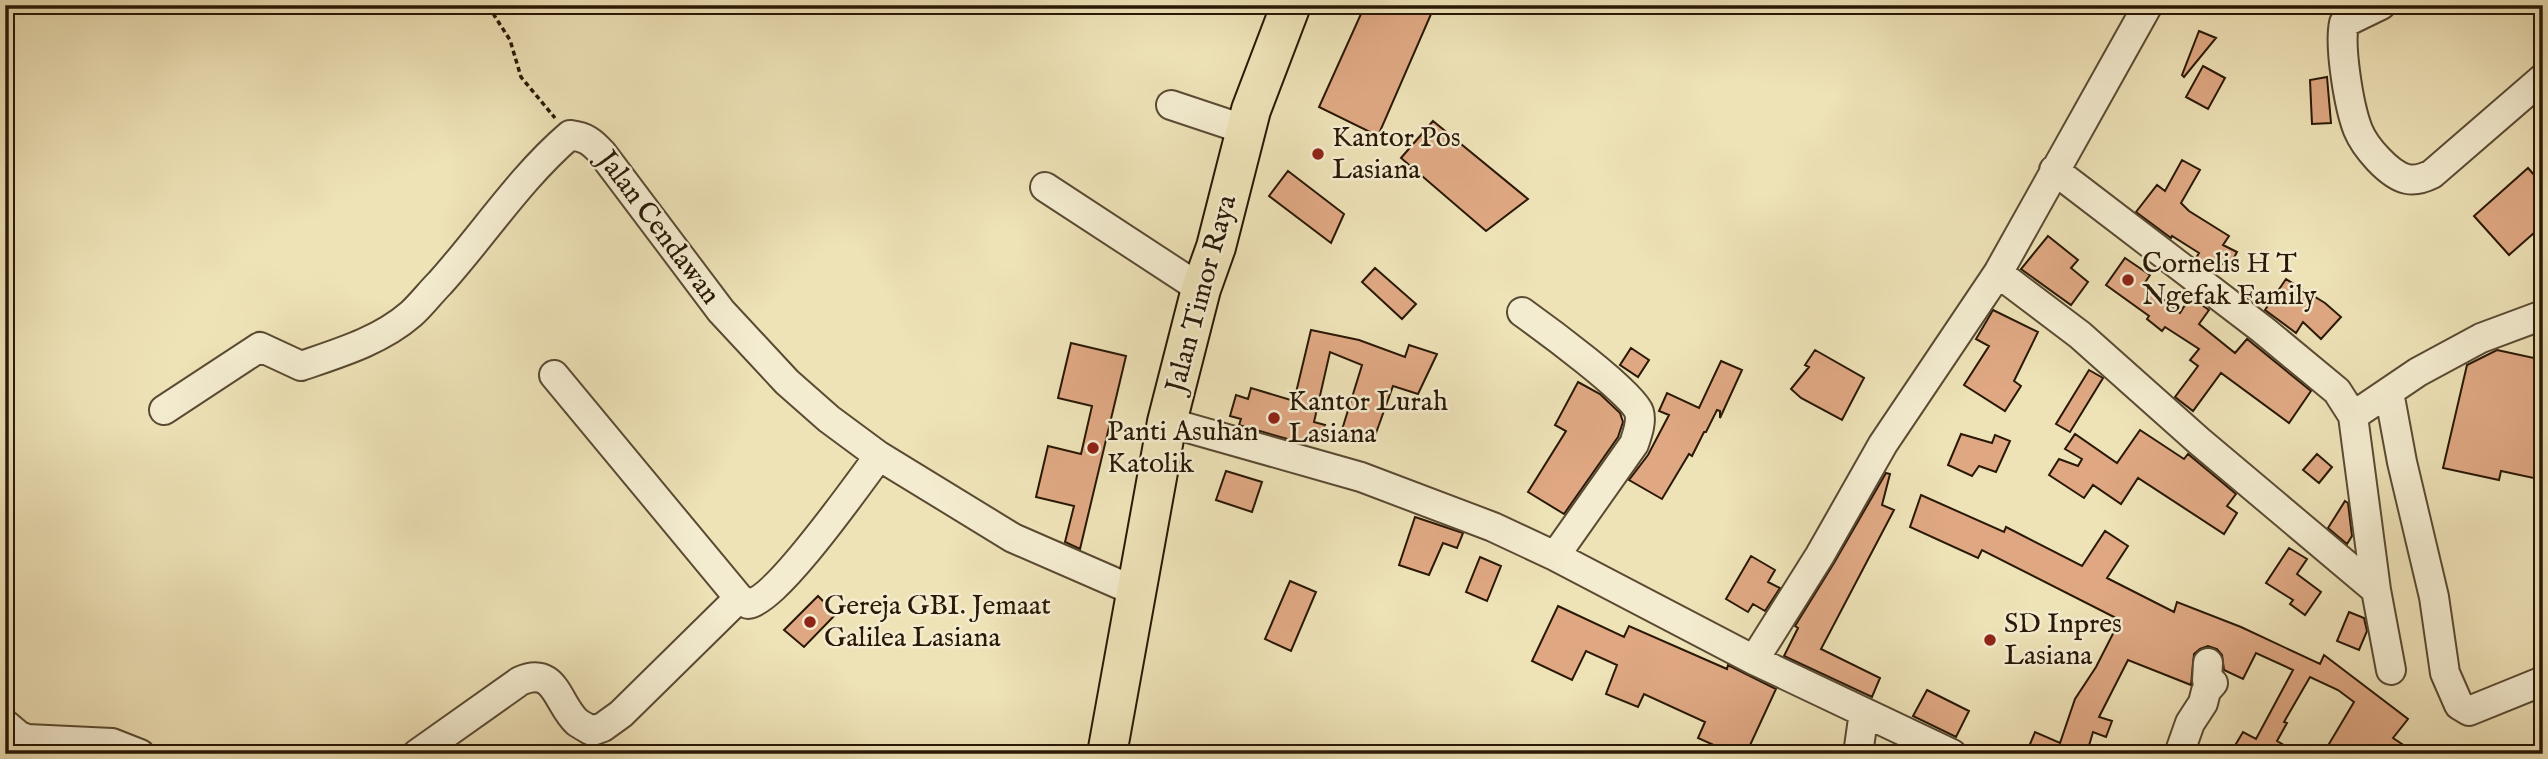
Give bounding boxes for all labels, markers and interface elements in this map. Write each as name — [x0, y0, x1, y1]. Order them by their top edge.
place label: Kantor Pos Lasiana — [1332, 121, 1461, 188]
street label: Jalan Cendawan — [587, 142, 727, 312]
marker: Kantor Pos Lasiana — [1310, 146, 1326, 162]
street label: Jalan Timor Raya — [1158, 191, 1245, 399]
place label: Cornelis H T Ngefak Family — [2142, 247, 2317, 314]
marker: Cornelis H T Ngefak Family — [2120, 272, 2136, 288]
place label: Kantor Lurah Lasiana — [1288, 385, 1448, 452]
marker: Kantor Lurah Lasiana — [1266, 410, 1282, 426]
place label: Panti Asuhan Katolik — [1107, 415, 1258, 482]
marker: Panti Asuhan Katolik — [1085, 440, 1101, 456]
place label: Gereja GBI. Jemaat Galilea Lasiana — [824, 589, 1051, 656]
place label: SD Inpres Lasiana — [2004, 607, 2122, 674]
marker: Gereja GBI. Jemaat Galilea Lasiana — [802, 614, 818, 630]
marker: SD Inpres Lasiana — [1982, 632, 1998, 648]

